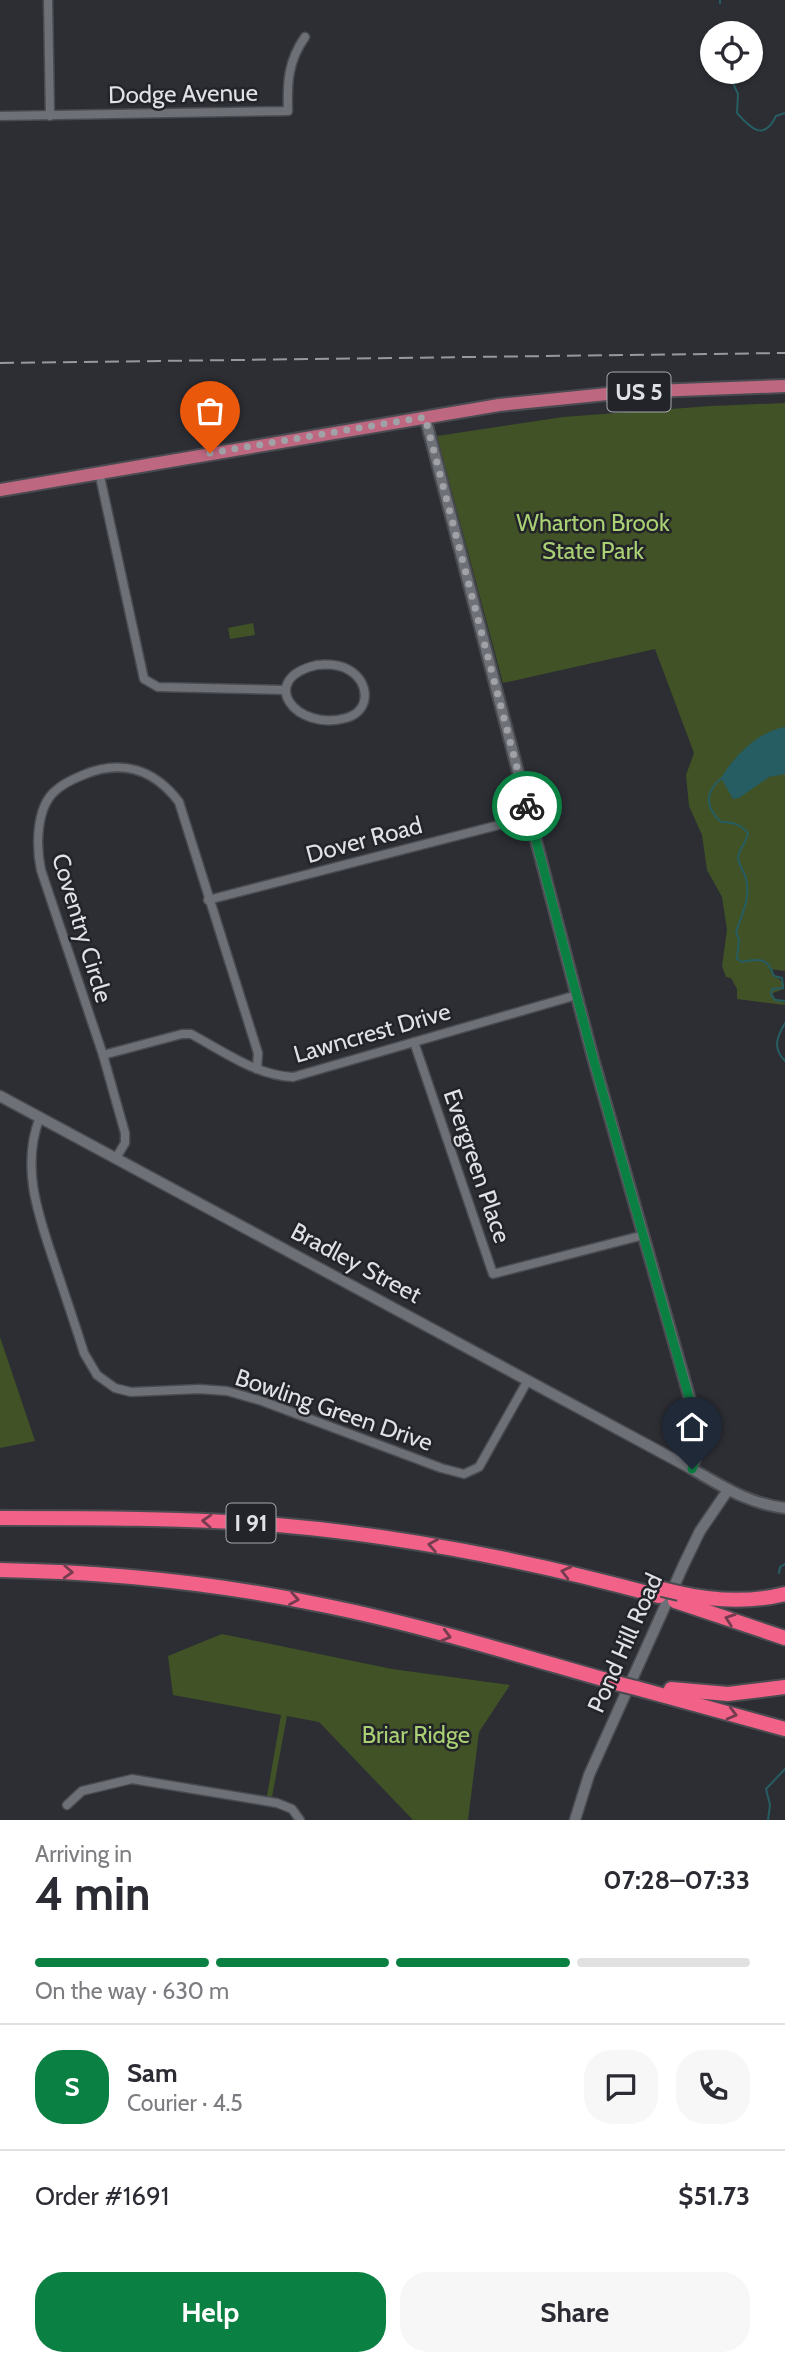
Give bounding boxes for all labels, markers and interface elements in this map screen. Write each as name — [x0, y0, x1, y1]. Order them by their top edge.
map controls — [700, 21, 763, 84]
button: locate — [700, 21, 763, 84]
street label: Dodge Avenue — [108, 78, 258, 109]
road number: US 5 — [608, 372, 670, 412]
pin — [180, 381, 240, 453]
icon: bag — [191, 392, 229, 430]
park label: Wharton Brook State Park — [516, 508, 670, 565]
courier — [492, 771, 562, 841]
icon: bike — [508, 787, 546, 825]
street label: Dover Road — [303, 810, 425, 869]
street label: Coventry Circle — [46, 850, 119, 1006]
street label: Lawncrest Drive — [290, 996, 454, 1069]
street label: Evergreen Place — [438, 1085, 517, 1247]
street label: Bradley Street — [286, 1216, 426, 1309]
street label: Bowling Green Drive — [232, 1362, 437, 1457]
pin — [662, 1397, 722, 1469]
icon: home — [673, 1408, 711, 1446]
road number: I 91 — [226, 1504, 276, 1542]
one-way arrow — [201, 1513, 212, 1528]
one-way arrow — [427, 1538, 439, 1553]
one-way arrow — [63, 1565, 74, 1580]
one-way arrow — [560, 1566, 572, 1580]
street label: Pond Hill Road — [581, 1569, 668, 1717]
one-way arrow — [288, 1591, 300, 1606]
one-way arrow — [725, 1613, 737, 1627]
one-way arrow — [440, 1627, 452, 1642]
one-way arrow — [725, 1706, 737, 1720]
park label: Briar Ridge — [362, 1720, 470, 1749]
text: Arriving in — [35, 1840, 132, 1868]
text: 07:28–07:33 — [603, 1864, 750, 1896]
text: 4 min — [35, 1866, 150, 1922]
text: On the way · 630 m — [35, 1977, 229, 2005]
button: chat — [584, 2050, 658, 2124]
button: phone — [676, 2050, 750, 2124]
text: Sam — [127, 2057, 178, 2089]
text: S — [64, 2071, 80, 2103]
text: Courier · 4.5 — [127, 2089, 243, 2117]
text: Order #1691 — [35, 2180, 169, 2212]
text: $51.73 — [678, 2180, 750, 2212]
button: Help — [35, 2272, 386, 2352]
button: Share — [400, 2272, 750, 2352]

